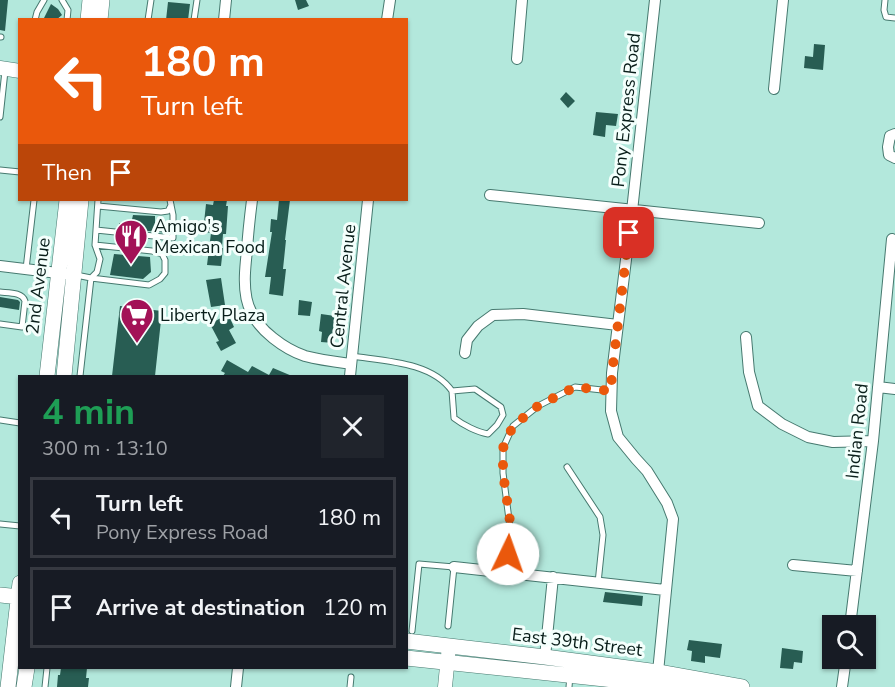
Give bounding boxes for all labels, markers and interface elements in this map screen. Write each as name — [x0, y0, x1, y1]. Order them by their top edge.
street label: Pony Express Road — [606, 32, 646, 188]
text: 180 m — [141, 34, 265, 91]
icon: left — [42, 42, 120, 120]
text: Turn left — [141, 88, 242, 125]
icon: arrive — [104, 156, 137, 189]
text: Then — [42, 158, 92, 188]
pin — [603, 207, 654, 258]
place label: Amigo's Mexican Food — [154, 214, 265, 259]
icon: arrive — [612, 216, 645, 249]
restaurant icon: Amigo's Mexican Food — [113, 218, 149, 265]
street label: Central Avenue — [325, 223, 361, 349]
street label: 2nd Avenue — [20, 236, 56, 336]
supermarket icon: Liberty Plaza — [119, 297, 155, 344]
place label: Liberty Plaza — [160, 303, 265, 327]
street label: Indian Road — [840, 382, 874, 480]
text: 4 min — [42, 388, 135, 437]
button: close — [321, 395, 384, 458]
text: 300 m · 13:10 — [42, 435, 168, 462]
text: Turn left — [96, 489, 183, 519]
icon: left — [45, 501, 78, 534]
text: 180 m — [317, 503, 381, 533]
text: Pony Express Road — [96, 519, 268, 546]
position arrow — [476, 522, 540, 586]
icon: arrive — [45, 591, 78, 624]
text: Arrive at destination — [96, 593, 305, 623]
text: 120 m — [323, 593, 387, 623]
map controls — [822, 615, 876, 669]
button: search — [822, 615, 876, 669]
street label: East 39th Street — [510, 622, 644, 662]

